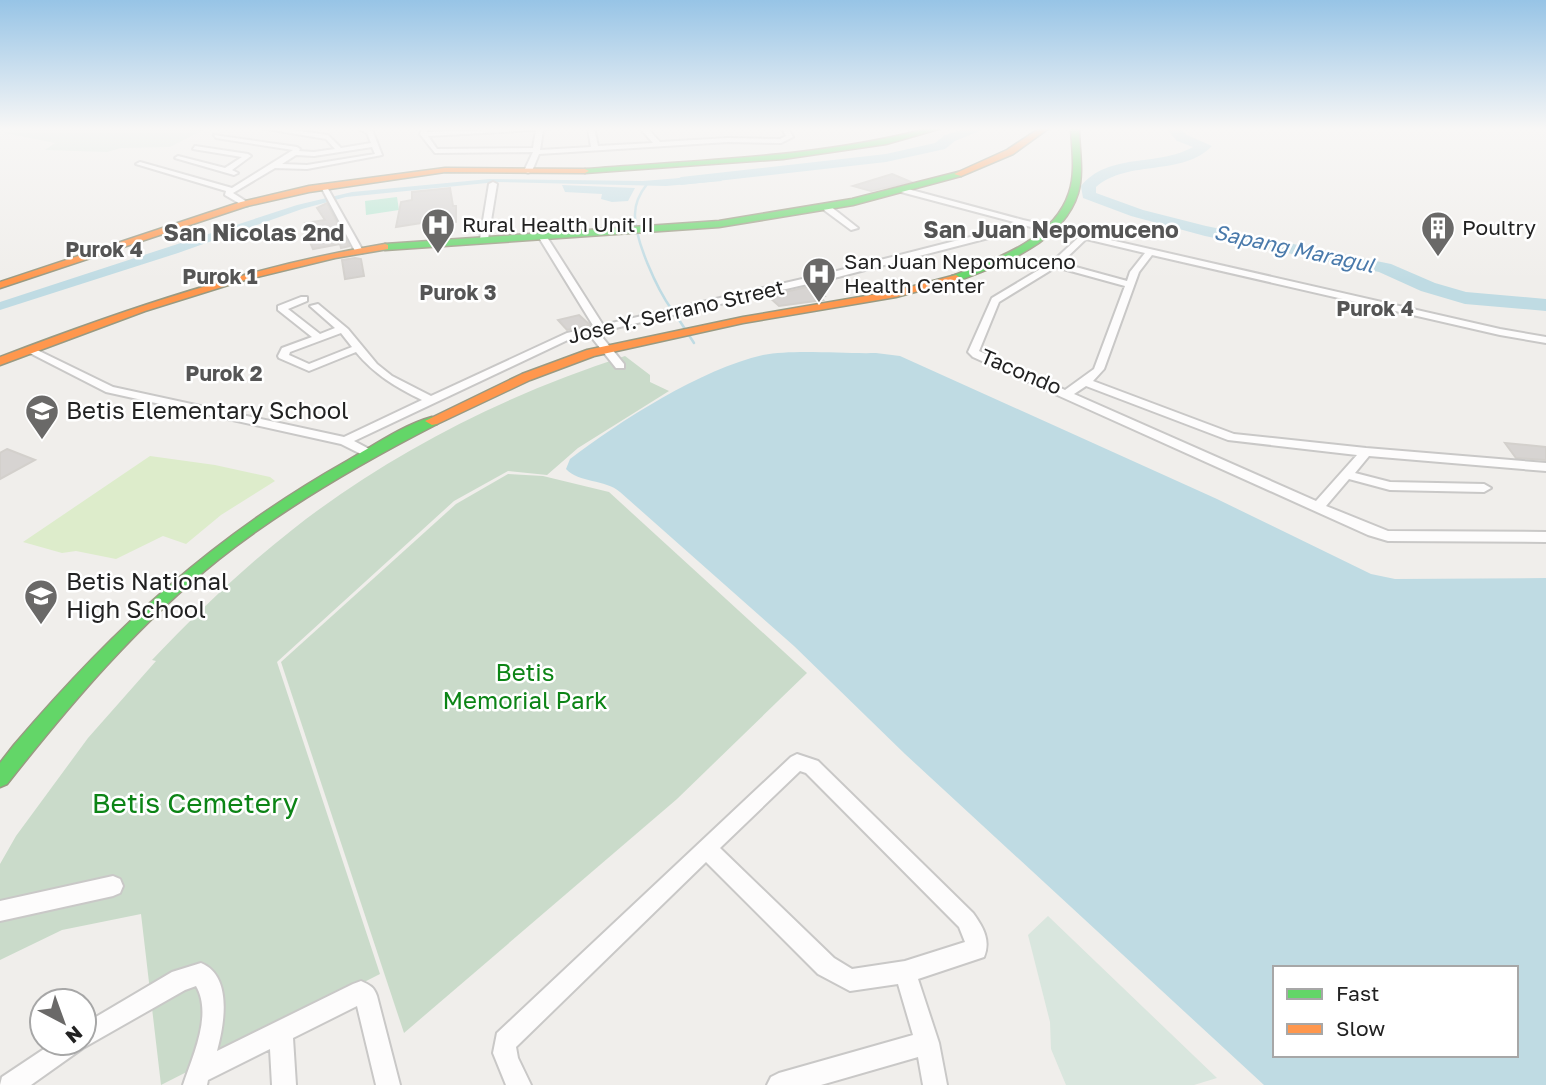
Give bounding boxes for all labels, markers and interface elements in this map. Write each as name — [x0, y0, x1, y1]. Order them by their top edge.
hospital icon: Rural Health Unit II — [419, 206, 457, 255]
building icon: Poultry — [1419, 209, 1457, 258]
place label: Rural Health Unit II — [462, 211, 654, 237]
place label: Poultry — [1462, 214, 1536, 240]
district label: San Juan Nepomuceno — [923, 215, 1179, 243]
district label: San Nicolas 2nd — [164, 218, 345, 246]
water label: Sapang Maragul — [1212, 218, 1378, 278]
district label: Purok 4 — [65, 236, 143, 262]
place label: San Juan Nepomuceno Health Center — [844, 248, 1076, 298]
hospital icon: San Juan Nepomuceno Health Center — [800, 255, 838, 304]
district label: Purok 1 — [182, 263, 258, 289]
street label: Jose Y. Serrano Street — [565, 273, 787, 349]
district label: Purok 3 — [419, 279, 497, 305]
district label: Purok 4 — [1336, 295, 1414, 321]
street label: Tacondo — [977, 342, 1066, 400]
district label: Purok 2 — [185, 360, 263, 386]
school or university icon: Betis Elementary School — [23, 392, 61, 441]
place label: Betis Elementary School — [66, 395, 349, 424]
place label: Betis National High School — [66, 566, 229, 623]
school or university icon: Betis National High School — [22, 577, 60, 626]
park label: Betis Memorial Park — [442, 657, 608, 714]
park label: Betis Cemetery — [92, 786, 299, 819]
legend — [1273, 966, 1518, 1057]
text: Fast — [1336, 980, 1379, 1006]
north arrow — [28, 987, 98, 1057]
text: Slow — [1336, 1015, 1385, 1041]
text: N — [61, 1022, 87, 1049]

